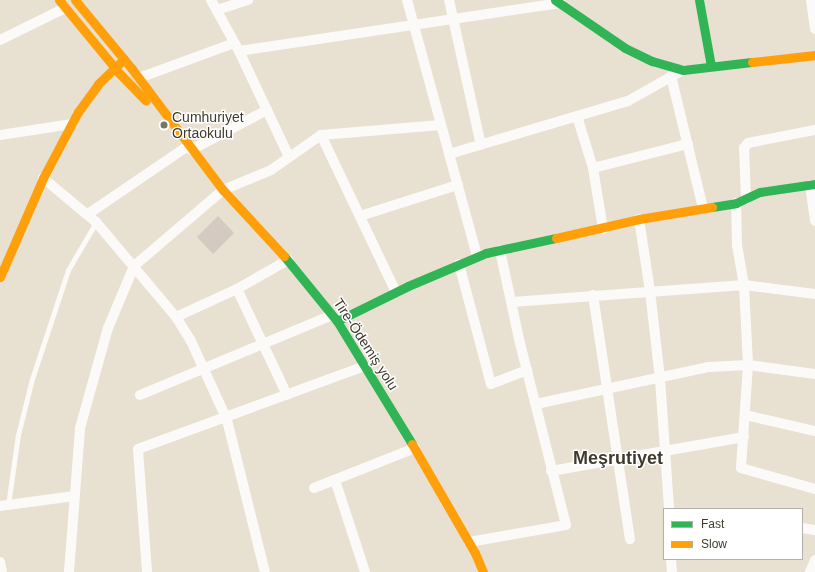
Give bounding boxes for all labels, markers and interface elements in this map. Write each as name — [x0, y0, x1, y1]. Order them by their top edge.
place label: Cumhuriyet Ortaokulu — [172, 109, 244, 142]
marker: Cumhuriyet Ortaokulu — [159, 120, 169, 130]
street label: Tire-Ödemiş yolu — [330, 295, 402, 393]
district label: Meşrutiyet — [573, 447, 663, 469]
legend — [663, 508, 803, 560]
text: Fast — [701, 517, 724, 531]
text: Slow — [701, 537, 727, 551]

